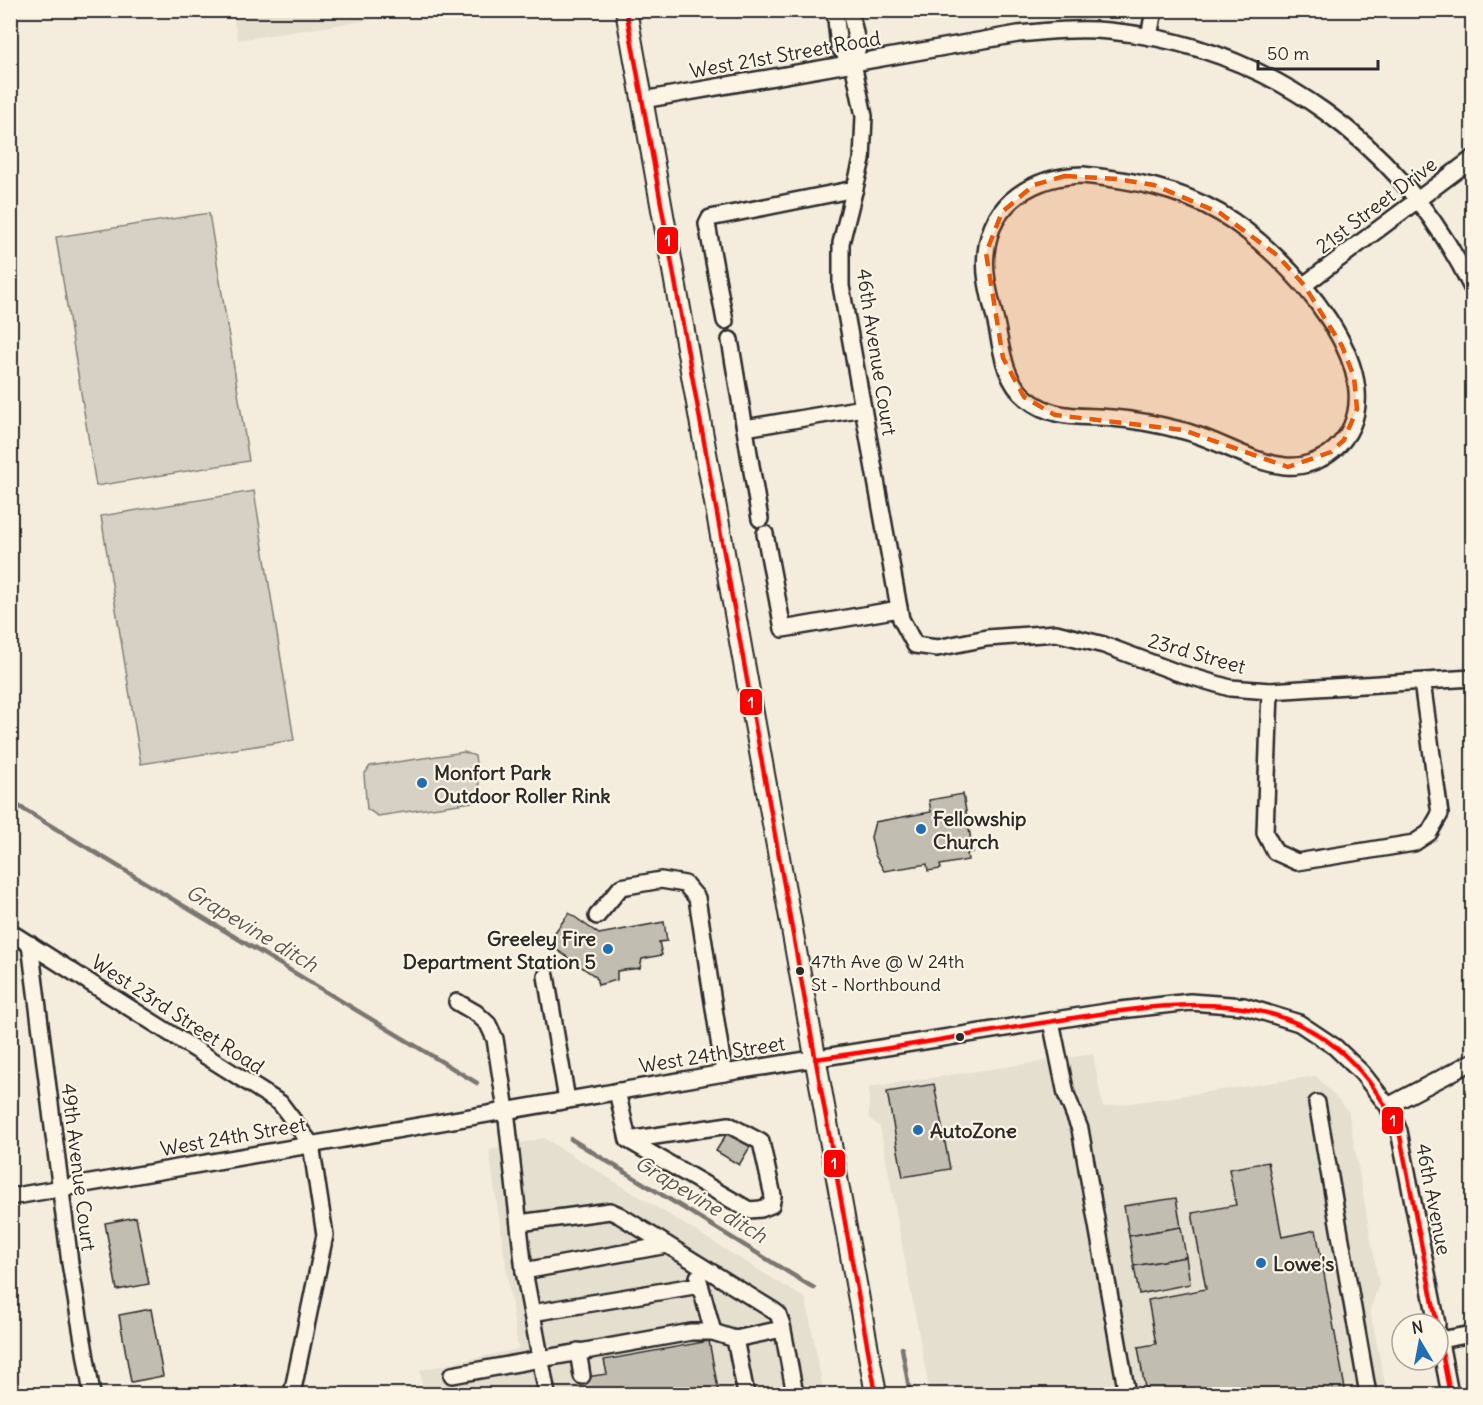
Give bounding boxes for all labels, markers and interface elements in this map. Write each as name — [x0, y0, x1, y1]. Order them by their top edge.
street label: West 21st Street Road — [688, 25, 883, 83]
scale bar — [1258, 33, 1378, 71]
text: 50 m — [1267, 42, 1309, 65]
street label: 21st Street Drive — [1311, 151, 1441, 259]
line badge: 1 — [656, 226, 679, 255]
text: 1 — [665, 230, 671, 250]
street label: 46th Avenue Court — [851, 267, 903, 438]
street label: 23rd Street — [1145, 627, 1249, 679]
line badge: 1 — [739, 688, 763, 716]
text: 1 — [748, 692, 754, 712]
place label: Monfort Park Outdoor Roller Rink — [434, 760, 611, 808]
marker: Monfort Park Outdoor Roller Rink — [415, 776, 429, 790]
place label: Fellowship Church — [933, 806, 1026, 854]
marker: Fellowship Church — [914, 822, 928, 836]
water label: Grapevine ditch — [181, 878, 324, 978]
place label: Greeley Fire Department Station 5 — [403, 926, 596, 974]
marker: Greeley Fire Department Station 5 — [601, 942, 615, 956]
street label: West 23rd Street Road — [87, 949, 269, 1079]
place label: 47th Ave @ W 24th St - Northbound — [811, 950, 964, 996]
marker: 47th Ave @ W 24th St - Northbound — [794, 965, 806, 977]
street label: West 24th Street — [637, 1030, 787, 1078]
unlabelled marker — [954, 1031, 966, 1043]
street label: 49th Avenue Court — [56, 1082, 102, 1252]
line badge: 1 — [1381, 1106, 1404, 1135]
text: 1 — [1390, 1110, 1396, 1130]
street label: West 24th Street — [158, 1111, 308, 1161]
place label: AutoZone — [930, 1118, 1017, 1143]
marker: AutoZone — [911, 1123, 925, 1137]
street label: 46th Avenue — [1411, 1141, 1457, 1257]
water label: Grapevine ditch — [630, 1149, 773, 1249]
line badge: 1 — [823, 1149, 846, 1178]
text: 1 — [831, 1153, 837, 1173]
place label: Lowe's — [1273, 1251, 1334, 1276]
marker: Lowe's — [1254, 1256, 1268, 1270]
north arrow — [1390, 1312, 1450, 1372]
text: N — [1410, 1316, 1425, 1338]

